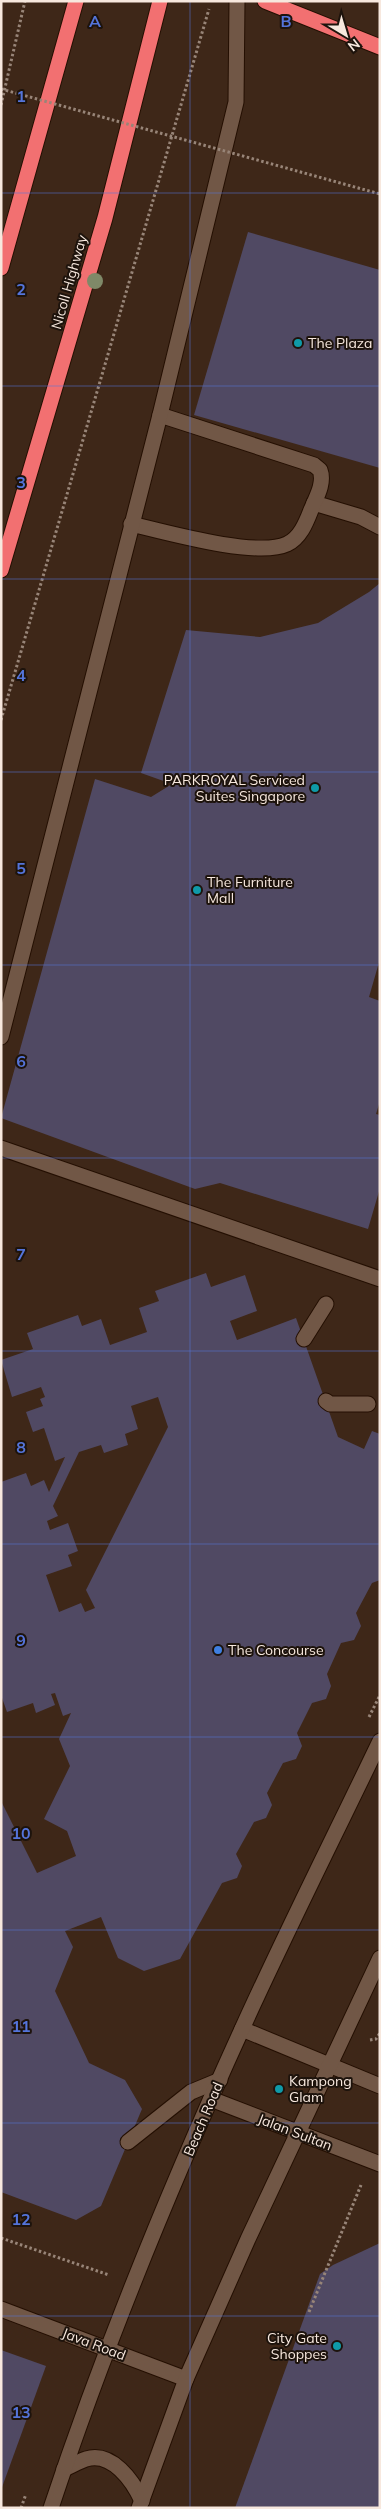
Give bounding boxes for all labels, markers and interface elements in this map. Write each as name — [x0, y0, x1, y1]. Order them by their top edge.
north arrow — [321, 10, 371, 60]
text: A — [89, 11, 101, 31]
text: B — [280, 11, 292, 31]
text: N — [344, 35, 364, 56]
text: 1 — [16, 86, 26, 106]
street label: Nicoll Highway — [47, 232, 91, 331]
text: 2 — [16, 279, 26, 299]
place label: The Plaza — [308, 334, 372, 352]
marker: The Plaza — [292, 337, 304, 349]
text: 3 — [16, 472, 26, 492]
text: 4 — [16, 665, 26, 685]
place label: PARKROYAL Serviced Suites Singapore — [164, 771, 305, 805]
marker: PARKROYAL Serviced Suites Singapore — [309, 782, 321, 794]
text: 5 — [16, 858, 26, 878]
place label: The Furniture Mall — [207, 873, 293, 907]
marker: The Furniture Mall — [191, 884, 203, 896]
text: 6 — [16, 1051, 26, 1071]
text: 7 — [16, 1244, 26, 1264]
text: 8 — [16, 1437, 26, 1457]
text: 9 — [16, 1630, 26, 1650]
place label: The Concourse — [228, 1641, 324, 1659]
marker: The Concourse — [212, 1644, 224, 1656]
text: 10 — [11, 1823, 31, 1843]
text: 11 — [11, 2016, 31, 2036]
place label: Kampong Glam — [289, 2072, 352, 2106]
street label: Beach Road — [179, 2079, 227, 2159]
marker: Kampong Glam — [273, 2083, 285, 2095]
street label: Jalan Sultan — [255, 2110, 335, 2154]
text: 12 — [11, 2209, 31, 2229]
street label: Java Road — [60, 2324, 128, 2364]
place label: City Gate Shoppes — [267, 2329, 327, 2363]
marker: City Gate Shoppes — [331, 2340, 343, 2352]
text: 13 — [11, 2402, 31, 2422]

